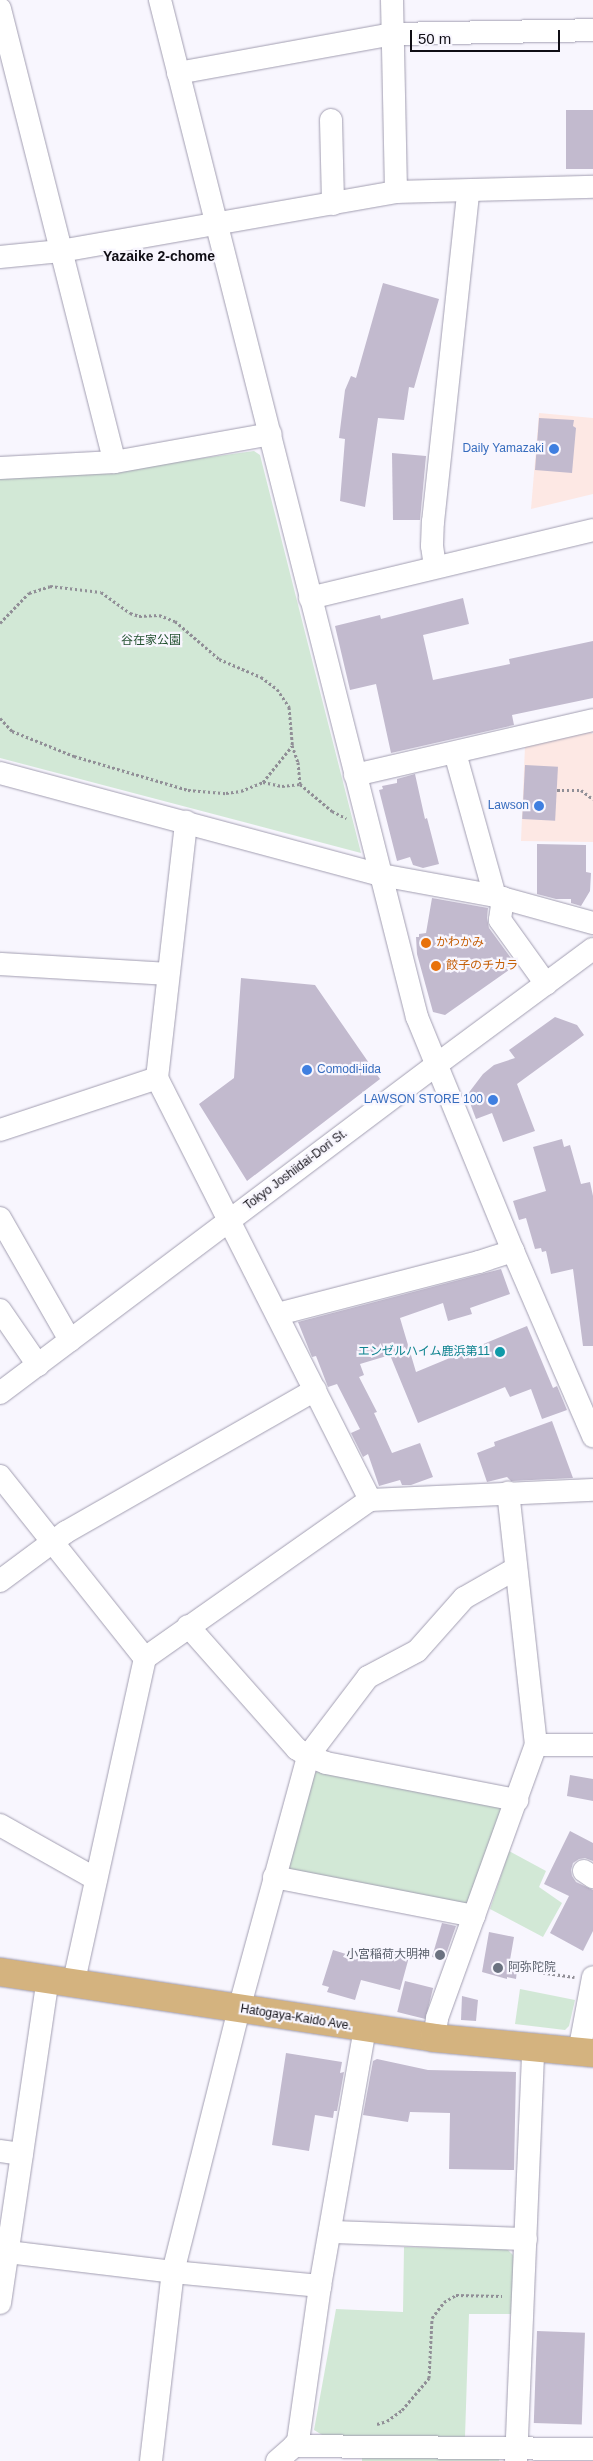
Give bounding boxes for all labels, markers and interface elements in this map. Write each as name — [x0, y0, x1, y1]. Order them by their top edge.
scale bar — [413, 20, 563, 52]
text: 50 m — [418, 30, 451, 47]
district label: Yazaike 2-chome — [103, 248, 215, 264]
place label: Daily Yamazaki — [462, 442, 544, 456]
marker: Daily Yamazaki — [548, 443, 560, 455]
park label: 谷在家公園 — [121, 634, 181, 648]
place label: Lawson — [488, 799, 529, 813]
marker: Lawson — [533, 800, 545, 812]
place label: かわかみ — [436, 936, 484, 950]
marker: かわかみ — [420, 937, 432, 949]
place label: 餃子のチカラ — [446, 959, 518, 973]
marker: 餃子のチカラ — [430, 960, 442, 972]
place label: Comodi-iida — [317, 1063, 381, 1077]
marker: Comodi-iida — [301, 1064, 313, 1076]
place label: LAWSON STORE 100 — [364, 1093, 483, 1107]
marker: LAWSON STORE 100 — [487, 1094, 499, 1106]
street label: Tokyo Joshiidai-Dori St. — [242, 1127, 350, 1213]
place label: エンゼルハイム鹿浜第11 — [358, 1345, 490, 1359]
marker: エンゼルハイム鹿浜第11 — [494, 1346, 506, 1358]
place label: 小宮稲荷大明神 — [346, 1948, 430, 1962]
marker: 小宮稲荷大明神 — [434, 1949, 446, 1961]
place label: 阿弥陀院 — [508, 1961, 556, 1975]
marker: 阿弥陀院 — [492, 1962, 504, 1974]
street label: Hatogaya-Kaido Ave. — [239, 2002, 353, 2034]

